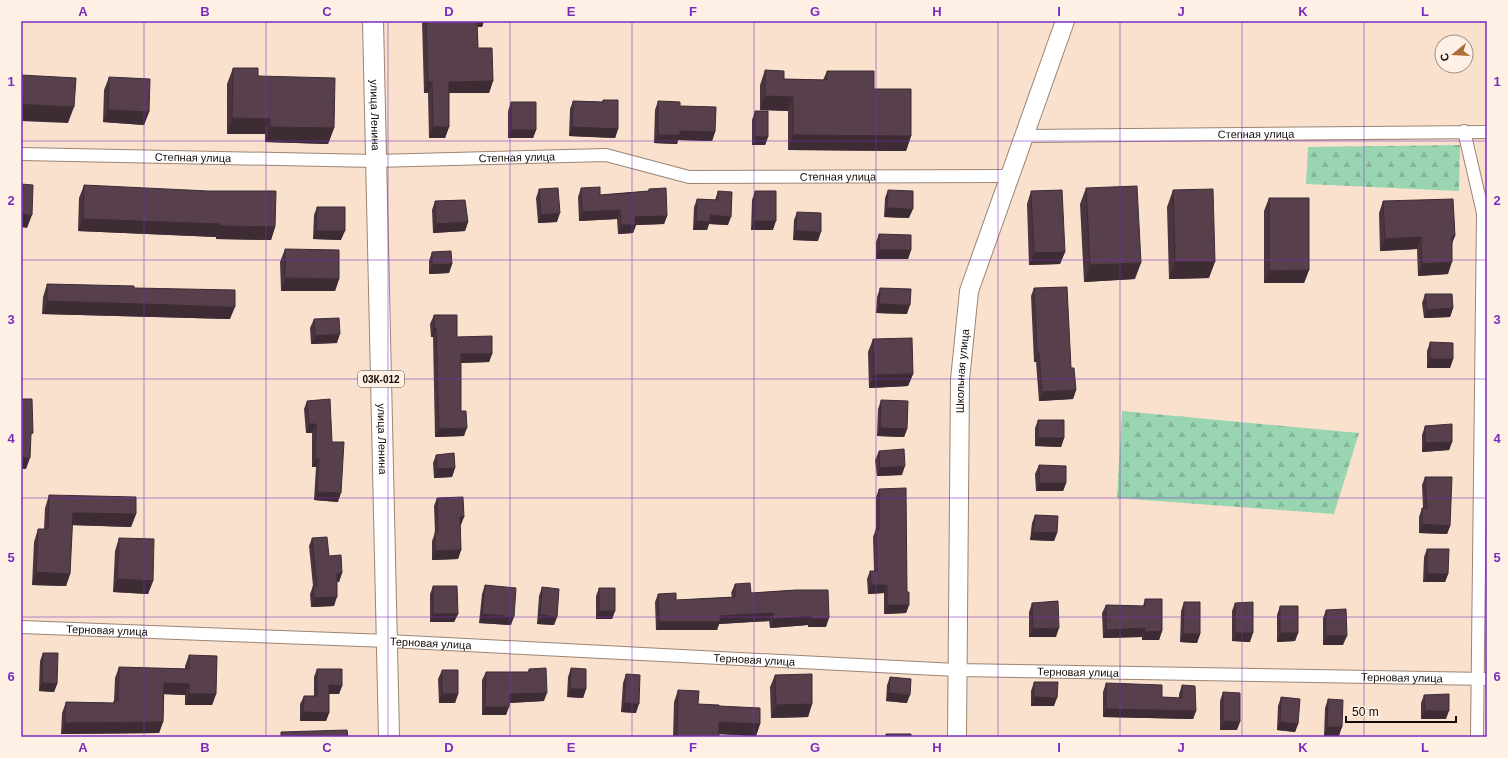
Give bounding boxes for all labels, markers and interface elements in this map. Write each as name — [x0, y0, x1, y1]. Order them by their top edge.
text: A — [78, 4, 88, 19]
text: B — [200, 4, 210, 19]
text: C — [322, 4, 332, 19]
text: D — [444, 4, 454, 19]
text: E — [567, 4, 576, 19]
text: F — [689, 4, 697, 19]
text: G — [810, 4, 820, 19]
text: H — [932, 4, 942, 19]
text: I — [1057, 4, 1061, 19]
text: J — [1177, 4, 1185, 19]
text: K — [1298, 4, 1308, 19]
text: L — [1421, 4, 1429, 19]
north arrow — [1434, 34, 1474, 74]
text: С — [1438, 51, 1451, 63]
text: 1 — [7, 74, 15, 89]
text: 1 — [1493, 74, 1501, 89]
street label: улица Ленина — [368, 79, 382, 152]
street label: Степная улица — [1218, 128, 1295, 140]
street label: Степная улица — [478, 150, 556, 164]
street label: Степная улица — [155, 151, 232, 164]
street label: Степная улица — [800, 170, 877, 183]
text: 2 — [7, 193, 15, 208]
text: 2 — [1493, 193, 1501, 208]
text: 3 — [7, 312, 15, 327]
text: 3 — [1493, 312, 1501, 327]
street label: Школьная улица — [954, 328, 971, 413]
road number: 03К-012 — [358, 371, 404, 387]
street label: улица Ленина — [376, 403, 389, 475]
text: 4 — [7, 431, 15, 446]
text: 4 — [1493, 431, 1501, 446]
text: 5 — [7, 550, 15, 565]
text: 5 — [1493, 550, 1501, 565]
street label: Терновая улица — [66, 623, 149, 638]
street label: Терновая улица — [390, 635, 473, 651]
street label: Терновая улица — [713, 652, 796, 668]
street label: Терновая улица — [1037, 665, 1120, 679]
text: 6 — [7, 669, 15, 684]
text: 6 — [1493, 669, 1501, 684]
street label: Терновая улица — [1361, 671, 1444, 684]
scale bar — [1346, 698, 1456, 724]
text: 50 m — [1352, 705, 1379, 719]
text: A — [78, 740, 88, 755]
text: B — [200, 740, 210, 755]
text: C — [322, 740, 332, 755]
text: D — [444, 740, 454, 755]
text: E — [567, 740, 576, 755]
text: F — [689, 740, 697, 755]
text: G — [810, 740, 820, 755]
text: H — [932, 740, 942, 755]
text: I — [1057, 740, 1061, 755]
text: J — [1177, 740, 1185, 755]
text: K — [1298, 740, 1308, 755]
text: L — [1421, 740, 1429, 755]

